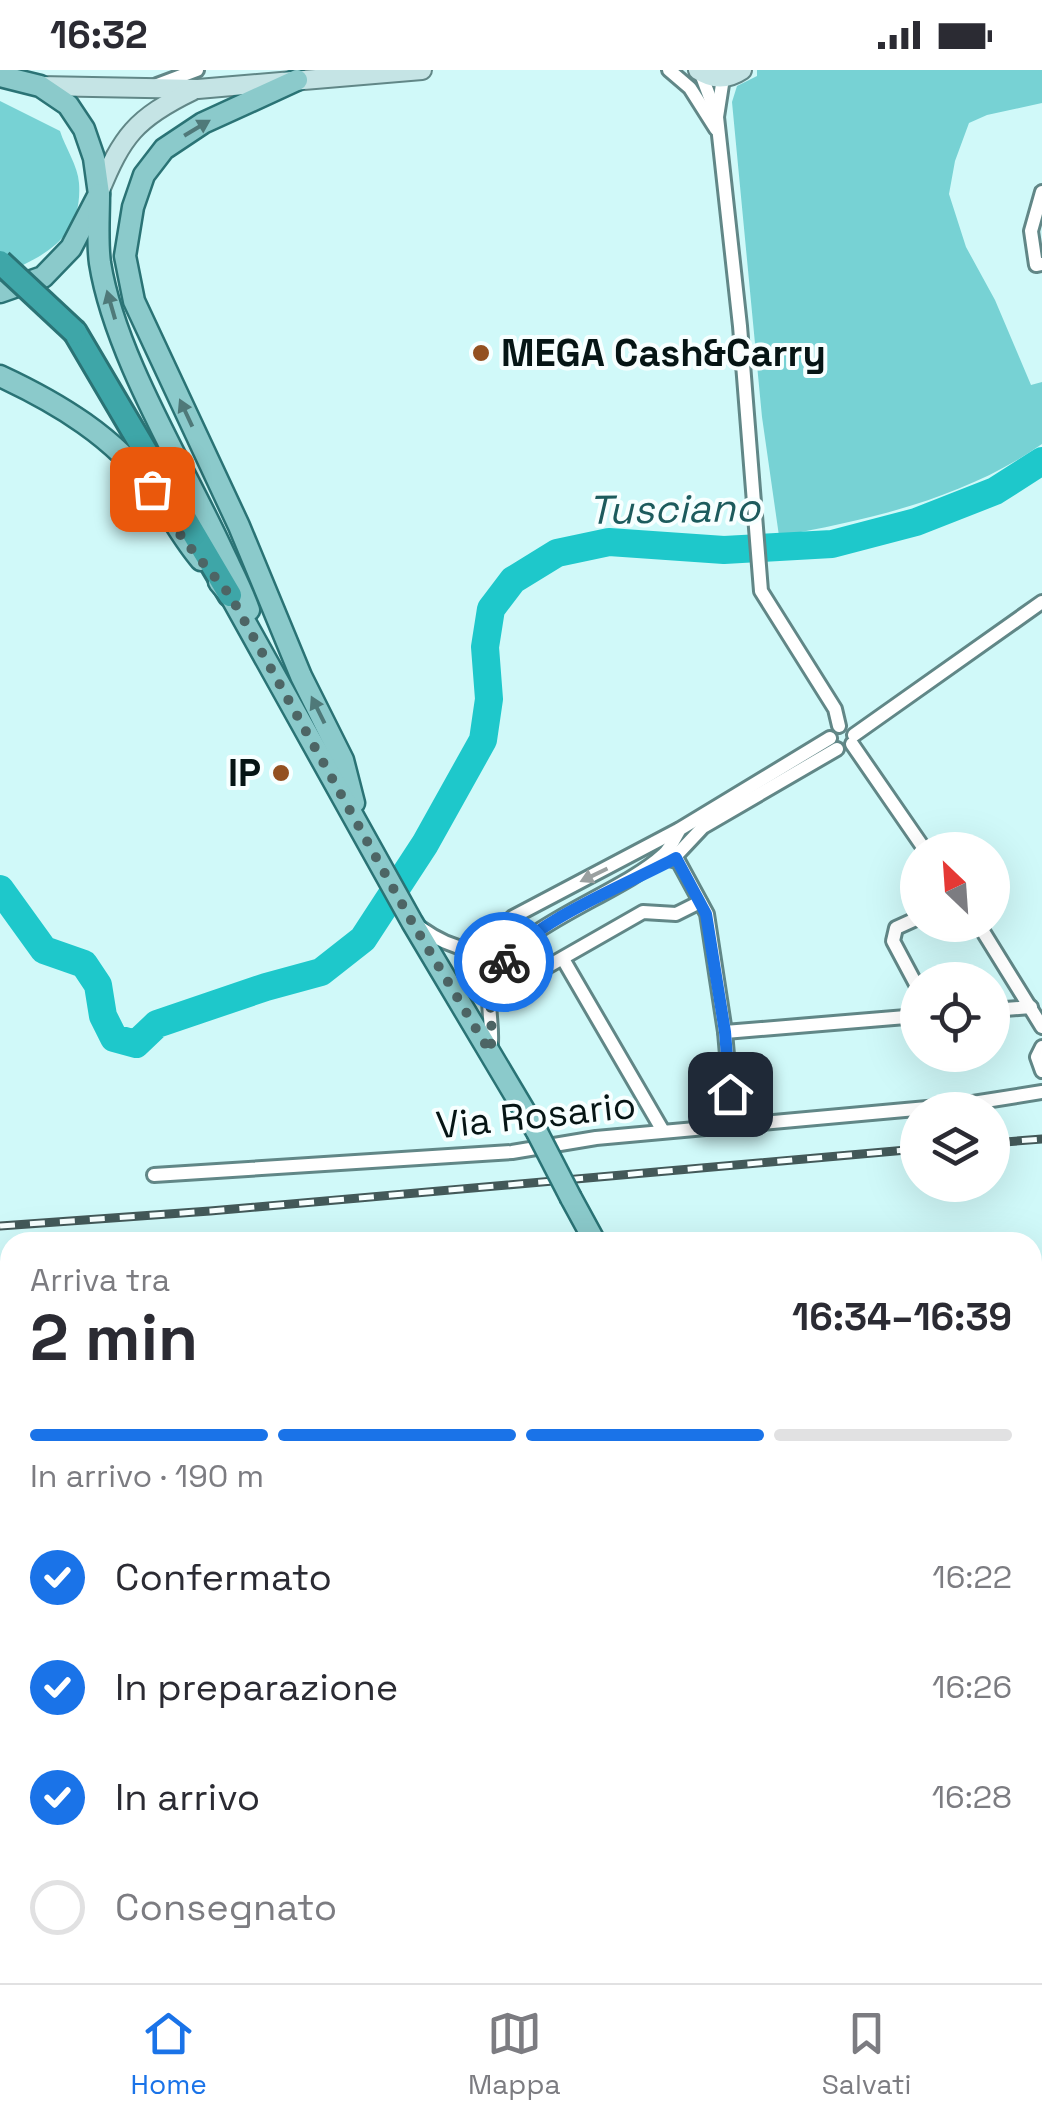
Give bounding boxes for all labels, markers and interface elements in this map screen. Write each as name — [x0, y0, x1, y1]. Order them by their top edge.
text: 16:32 — [50, 11, 148, 59]
one-way arrow — [183, 120, 211, 137]
one-way arrow — [103, 289, 118, 319]
place label: MEGA Cash&Carry — [501, 329, 826, 377]
marker: MEGA Cash&Carry — [470, 342, 492, 364]
one-way arrow — [178, 398, 195, 427]
pin — [110, 447, 195, 532]
icon: bag — [125, 462, 180, 517]
water label: Tusciano — [588, 482, 762, 536]
one-way arrow — [310, 695, 327, 724]
place label: IP — [228, 749, 261, 797]
marker: IP — [270, 762, 292, 784]
north arrow — [900, 832, 1010, 942]
map controls — [900, 832, 1010, 1202]
one-way arrow — [579, 866, 608, 883]
courier — [454, 912, 554, 1012]
icon: bike — [477, 935, 532, 990]
button: locate — [900, 962, 1010, 1072]
pin — [688, 1052, 773, 1137]
icon: home — [703, 1067, 758, 1122]
street label: Via Rosario — [434, 1081, 638, 1149]
button: layers — [900, 1092, 1010, 1202]
text: Arriva tra — [30, 1260, 170, 1300]
text: 16:34–16:39 — [792, 1293, 1012, 1341]
text: 2 min — [30, 1296, 198, 1379]
text: In arrivo · 190 m — [30, 1456, 264, 1496]
icon: check — [30, 1550, 85, 1605]
text: Confermato — [115, 1553, 332, 1601]
text: 16:22 — [932, 1557, 1012, 1597]
icon: check — [30, 1660, 85, 1715]
text: In preparazione — [115, 1663, 398, 1711]
text: 16:26 — [932, 1667, 1012, 1707]
icon: check — [30, 1770, 85, 1825]
text: In arrivo — [115, 1773, 260, 1821]
text: 16:28 — [932, 1777, 1012, 1817]
text: Consegnato — [115, 1883, 337, 1931]
tab: Home — [131, 2006, 207, 2102]
tab: Mappa — [468, 2006, 561, 2102]
tab: Salvati — [822, 2006, 911, 2102]

